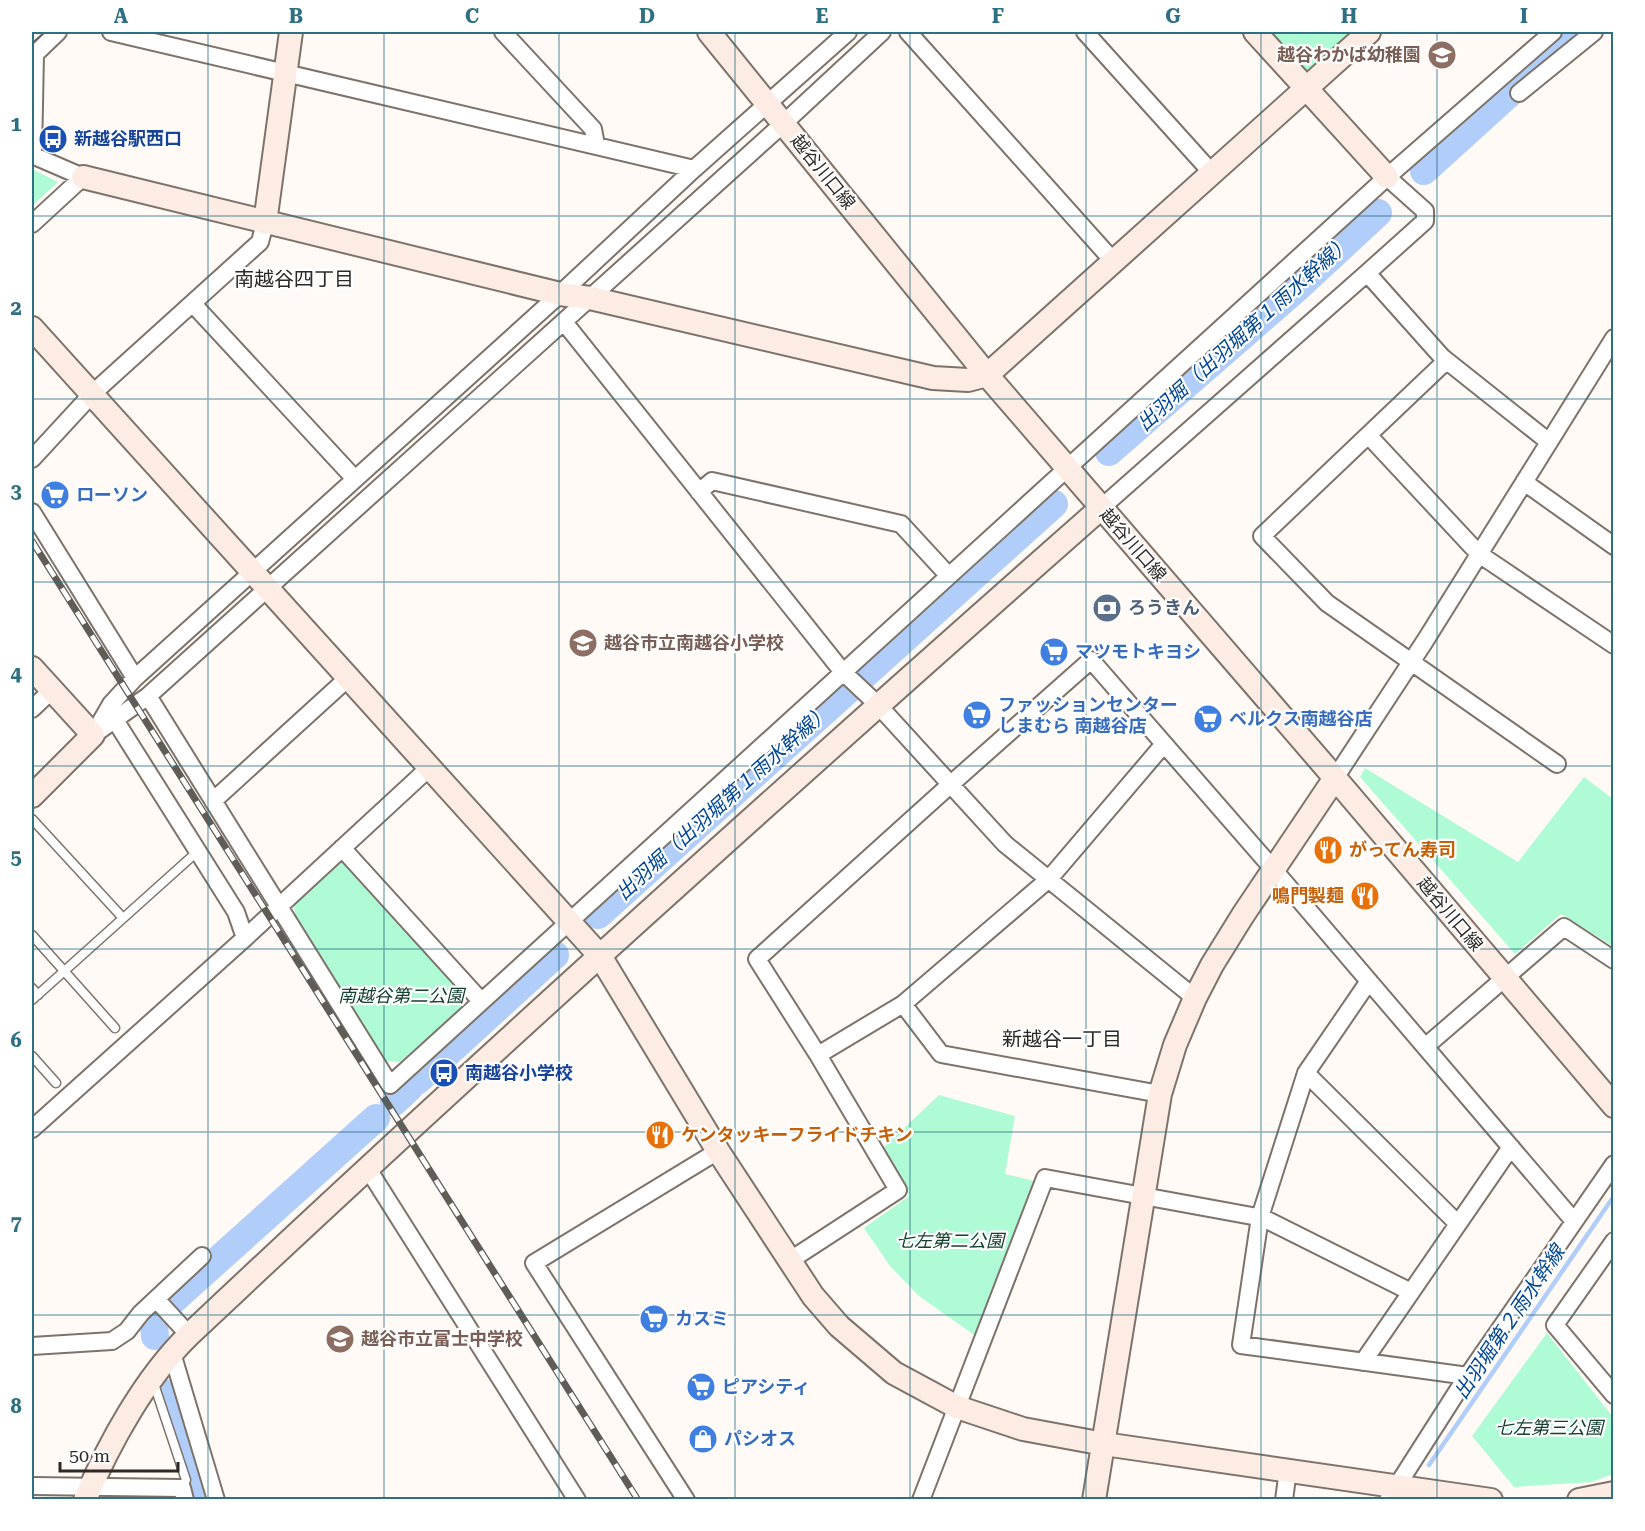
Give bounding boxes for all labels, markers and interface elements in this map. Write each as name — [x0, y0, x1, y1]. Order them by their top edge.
text: A — [114, 4, 129, 28]
text: B — [289, 4, 303, 28]
text: C — [465, 4, 479, 28]
text: D — [639, 4, 655, 28]
text: E — [816, 4, 829, 28]
text: F — [992, 4, 1004, 28]
text: G — [1165, 4, 1181, 28]
text: H — [1341, 4, 1357, 28]
text: I — [1520, 4, 1528, 28]
school or university icon: 越谷わかば幼稚園 — [1426, 39, 1458, 71]
place label: 越谷わかば幼稚園 — [1277, 44, 1421, 65]
text: 1 — [10, 112, 22, 136]
bus stop icon: 新越谷駅西口 — [37, 123, 69, 155]
place label: 新越谷駅西口 — [74, 128, 182, 149]
street label: 越谷川口線 — [787, 130, 860, 213]
water label: 出羽堀（出羽堀第１雨水幹線） — [1132, 230, 1356, 436]
district label: 南越谷四丁目 — [234, 267, 354, 291]
text: 2 — [10, 296, 22, 320]
text: 3 — [10, 479, 22, 503]
supermarket icon: ローソン — [39, 479, 71, 511]
place label: ローソン — [76, 484, 148, 505]
street label: 越谷川口線 — [1096, 504, 1171, 586]
bank icon: ろうきん — [1091, 592, 1123, 624]
place label: ろうきん — [1128, 597, 1200, 618]
school or university icon: 越谷市立南越谷小学校 — [567, 627, 599, 659]
place label: 越谷市立南越谷小学校 — [604, 632, 784, 653]
supermarket icon: マツモトキヨシ — [1038, 636, 1070, 668]
place label: マツモトキヨシ — [1075, 641, 1201, 662]
text: 4 — [10, 662, 22, 686]
place label: ファッションセンター しまむら 南越谷店 — [998, 694, 1178, 736]
water label: 出羽堀（出羽堀第１雨水幹線） — [611, 699, 835, 905]
supermarket icon: ファッションセンター しまむら 南越谷店 — [961, 699, 993, 731]
supermarket icon: ベルクス南越谷店 — [1192, 703, 1224, 735]
place label: ベルクス南越谷店 — [1229, 708, 1372, 729]
restaurant icon: がってん寿司 — [1312, 834, 1344, 866]
place label: がってん寿司 — [1349, 839, 1456, 860]
text: 5 — [10, 845, 22, 869]
street label: 越谷川口線 — [1413, 872, 1487, 955]
restaurant icon: 鳴門製麺 — [1349, 880, 1381, 912]
place label: 鳴門製麺 — [1272, 885, 1344, 906]
park label: 南越谷第二公園 — [338, 985, 467, 1006]
district label: 新越谷一丁目 — [1002, 1027, 1122, 1051]
text: 6 — [10, 1028, 22, 1052]
bus stop icon: 南越谷小学校 — [428, 1057, 460, 1089]
place label: 南越谷小学校 — [465, 1062, 573, 1083]
restaurant icon: ケンタッキーフライドチキン — [644, 1119, 676, 1151]
place label: ケンタッキーフライドチキン — [681, 1124, 913, 1145]
text: 7 — [10, 1211, 22, 1235]
park label: 七左第二公園 — [896, 1230, 1007, 1251]
water label: 出羽堀第２雨水幹線 — [1449, 1238, 1571, 1403]
supermarket icon: カスミ — [638, 1303, 670, 1335]
place label: カスミ — [675, 1308, 729, 1329]
school or university icon: 越谷市立富士中学校 — [324, 1323, 356, 1355]
place label: 越谷市立富士中学校 — [361, 1328, 523, 1349]
supermarket icon: ピアシティ — [685, 1371, 717, 1403]
place label: ピアシティ — [722, 1376, 810, 1397]
text: 8 — [10, 1394, 22, 1418]
park label: 七左第三公園 — [1495, 1417, 1606, 1438]
shop icon: パシオス — [687, 1423, 719, 1455]
place label: パシオス — [724, 1428, 796, 1449]
scale bar — [60, 1435, 178, 1473]
text: 50 m — [69, 1445, 110, 1466]

